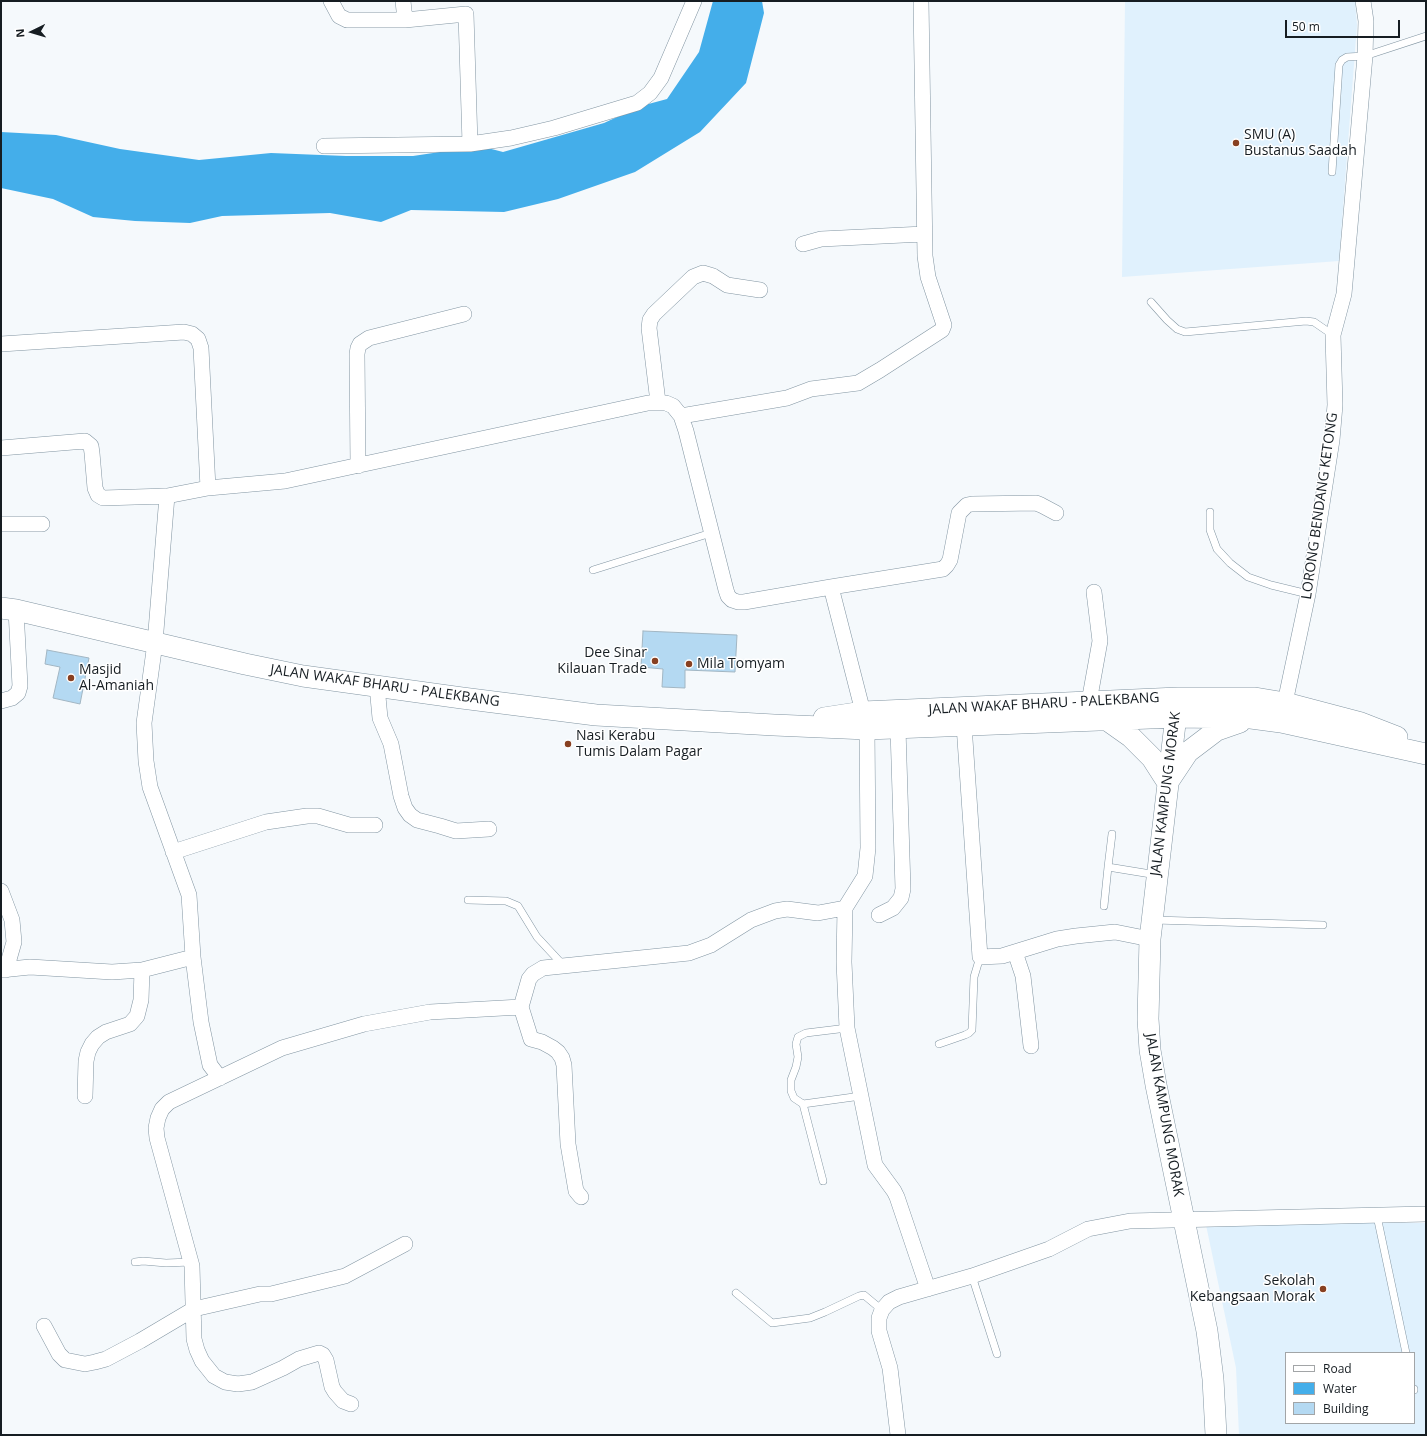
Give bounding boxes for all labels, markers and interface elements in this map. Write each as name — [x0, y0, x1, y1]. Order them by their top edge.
north arrow — [12, 12, 52, 52]
scale bar — [1287, 12, 1402, 38]
text: 50 m — [1292, 18, 1320, 35]
text: N — [12, 28, 27, 38]
place label: SMU (A) Bustanus Saadah — [1244, 127, 1357, 160]
marker: SMU (A) Bustanus Saadah — [1231, 138, 1241, 148]
street label: LORONG BENDANG KETONG — [1299, 412, 1341, 600]
place label: Dee Sinar Kilauan Trade — [557, 645, 647, 678]
marker: Dee Sinar Kilauan Trade — [650, 656, 660, 666]
place label: Mila Tomyam — [697, 656, 785, 672]
marker: Mila Tomyam — [684, 659, 694, 669]
place label: Masjid Al-Amaniah — [79, 662, 154, 694]
street label: JALAN WAKAF BHARU - PALEKBANG — [269, 662, 501, 710]
marker: Masjid Al-Amaniah — [66, 673, 76, 683]
street label: JALAN WAKAF BHARU - PALEKBANG — [928, 690, 1160, 718]
street label: JALAN KAMPUNG MORAK — [1148, 711, 1184, 877]
place label: Nasi Kerabu Tumis Dalam Pagar — [576, 728, 702, 760]
marker: Nasi Kerabu Tumis Dalam Pagar — [563, 739, 573, 749]
street label: JALAN KAMPUNG MORAK — [1141, 1032, 1187, 1198]
place label: Sekolah Kebangsaan Morak — [1190, 1273, 1315, 1306]
marker: Sekolah Kebangsaan Morak — [1318, 1284, 1328, 1294]
legend — [1285, 1352, 1415, 1424]
text: Road — [1323, 1360, 1352, 1377]
text: Water — [1323, 1380, 1357, 1397]
text: Building — [1323, 1400, 1368, 1417]

